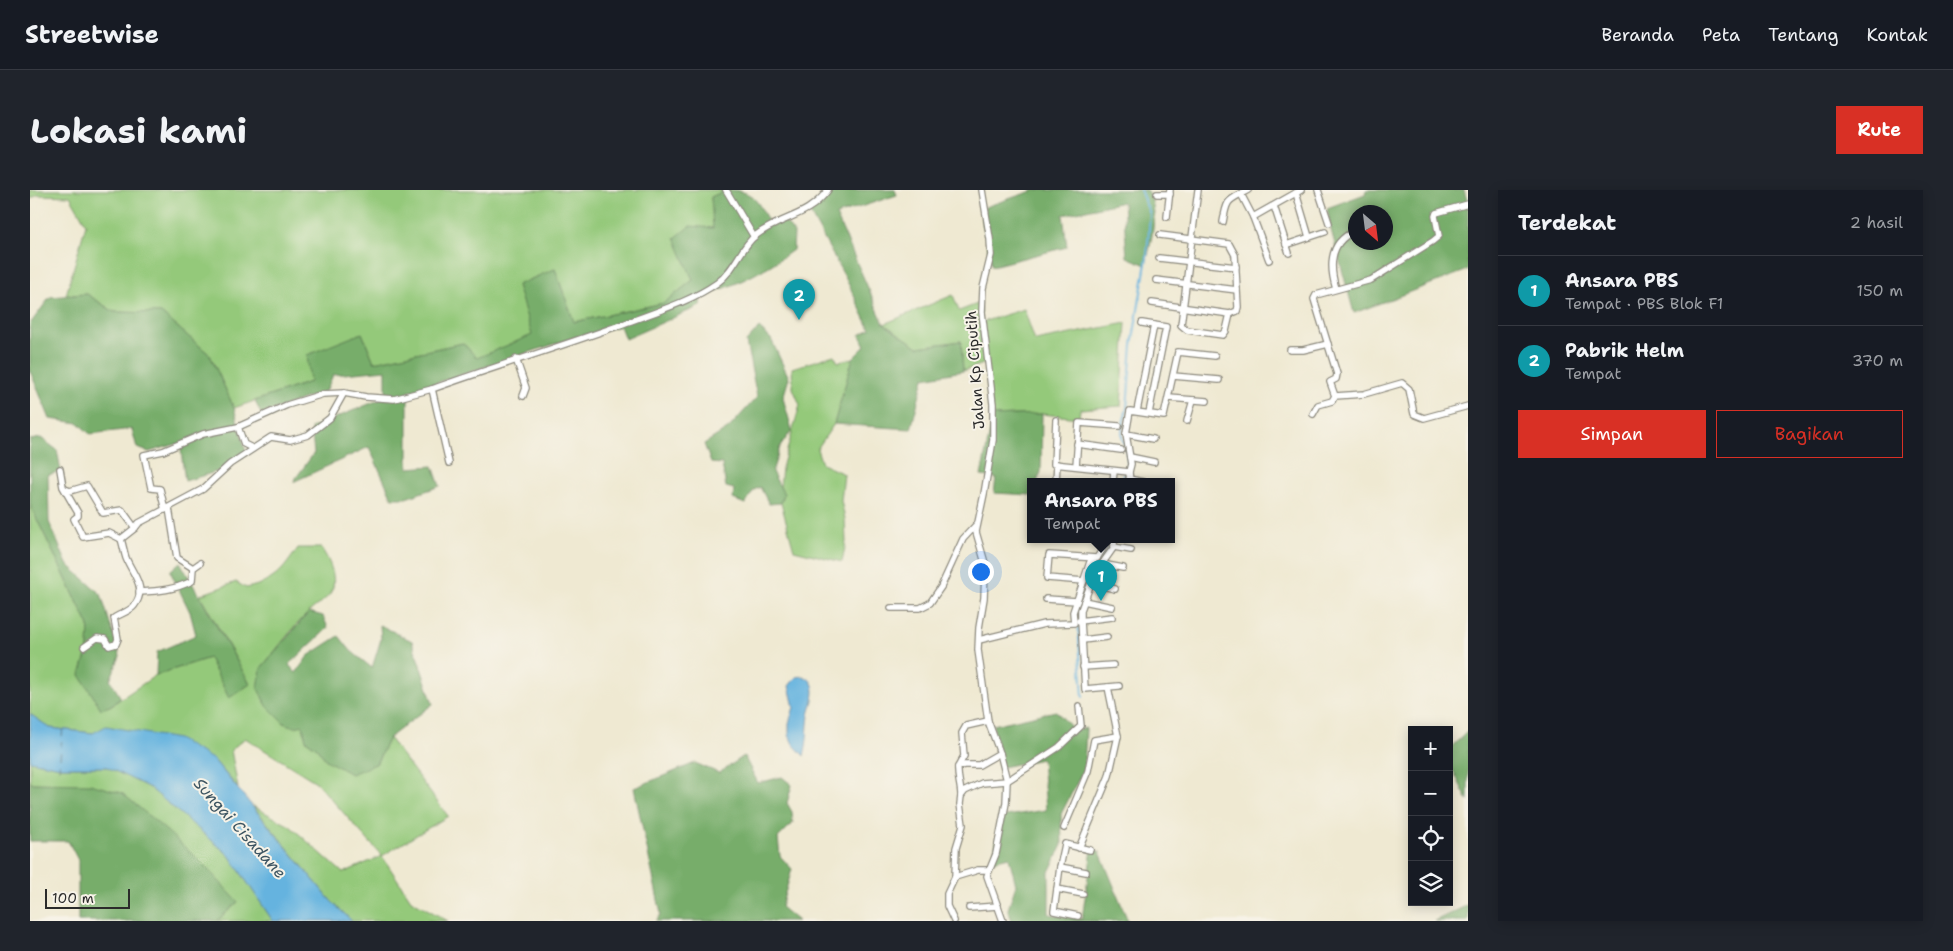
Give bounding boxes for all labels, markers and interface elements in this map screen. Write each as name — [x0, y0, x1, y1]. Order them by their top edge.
text: Streetwise — [25, 19, 159, 51]
text: Beranda — [1602, 23, 1674, 47]
text: Peta — [1702, 23, 1740, 47]
text: Tentang — [1768, 23, 1839, 47]
text: Kontak — [1867, 23, 1928, 47]
button: Rute — [1836, 106, 1923, 154]
text: Lokasi kami — [30, 107, 247, 154]
north arrow — [1348, 205, 1393, 250]
text: Terdekat — [1518, 209, 1616, 237]
text: 2 hasil — [1850, 212, 1903, 233]
text: Ansara PBS — [1565, 268, 1678, 293]
pin: 2 — [783, 279, 815, 320]
text: 1 — [1530, 280, 1538, 301]
text: 150 m — [1856, 280, 1903, 301]
text: Tempat · PBS Blok F1 — [1565, 293, 1723, 314]
street label: Jalan Kp Ciputih — [961, 310, 989, 430]
text: Pabrik Helm — [1565, 338, 1684, 363]
text: 2 — [1528, 350, 1540, 371]
text: 370 m — [1852, 350, 1903, 371]
text: Tempat — [1565, 363, 1621, 384]
button: Simpan — [1518, 410, 1706, 458]
button: Bagikan — [1716, 410, 1903, 458]
popup — [1027, 478, 1175, 543]
text: Ansara PBS — [1044, 488, 1158, 513]
text: Tempat — [1044, 513, 1101, 534]
your location — [968, 559, 994, 585]
pin: 1 — [1085, 560, 1117, 601]
map controls — [1408, 726, 1453, 906]
button: + — [1408, 726, 1453, 771]
button: − — [1408, 771, 1453, 816]
water label: Sungai Cisadane — [189, 773, 291, 883]
button: locate — [1408, 816, 1453, 861]
button: layers — [1408, 861, 1453, 906]
scale bar — [45, 886, 130, 909]
text: 100 m — [52, 889, 94, 907]

